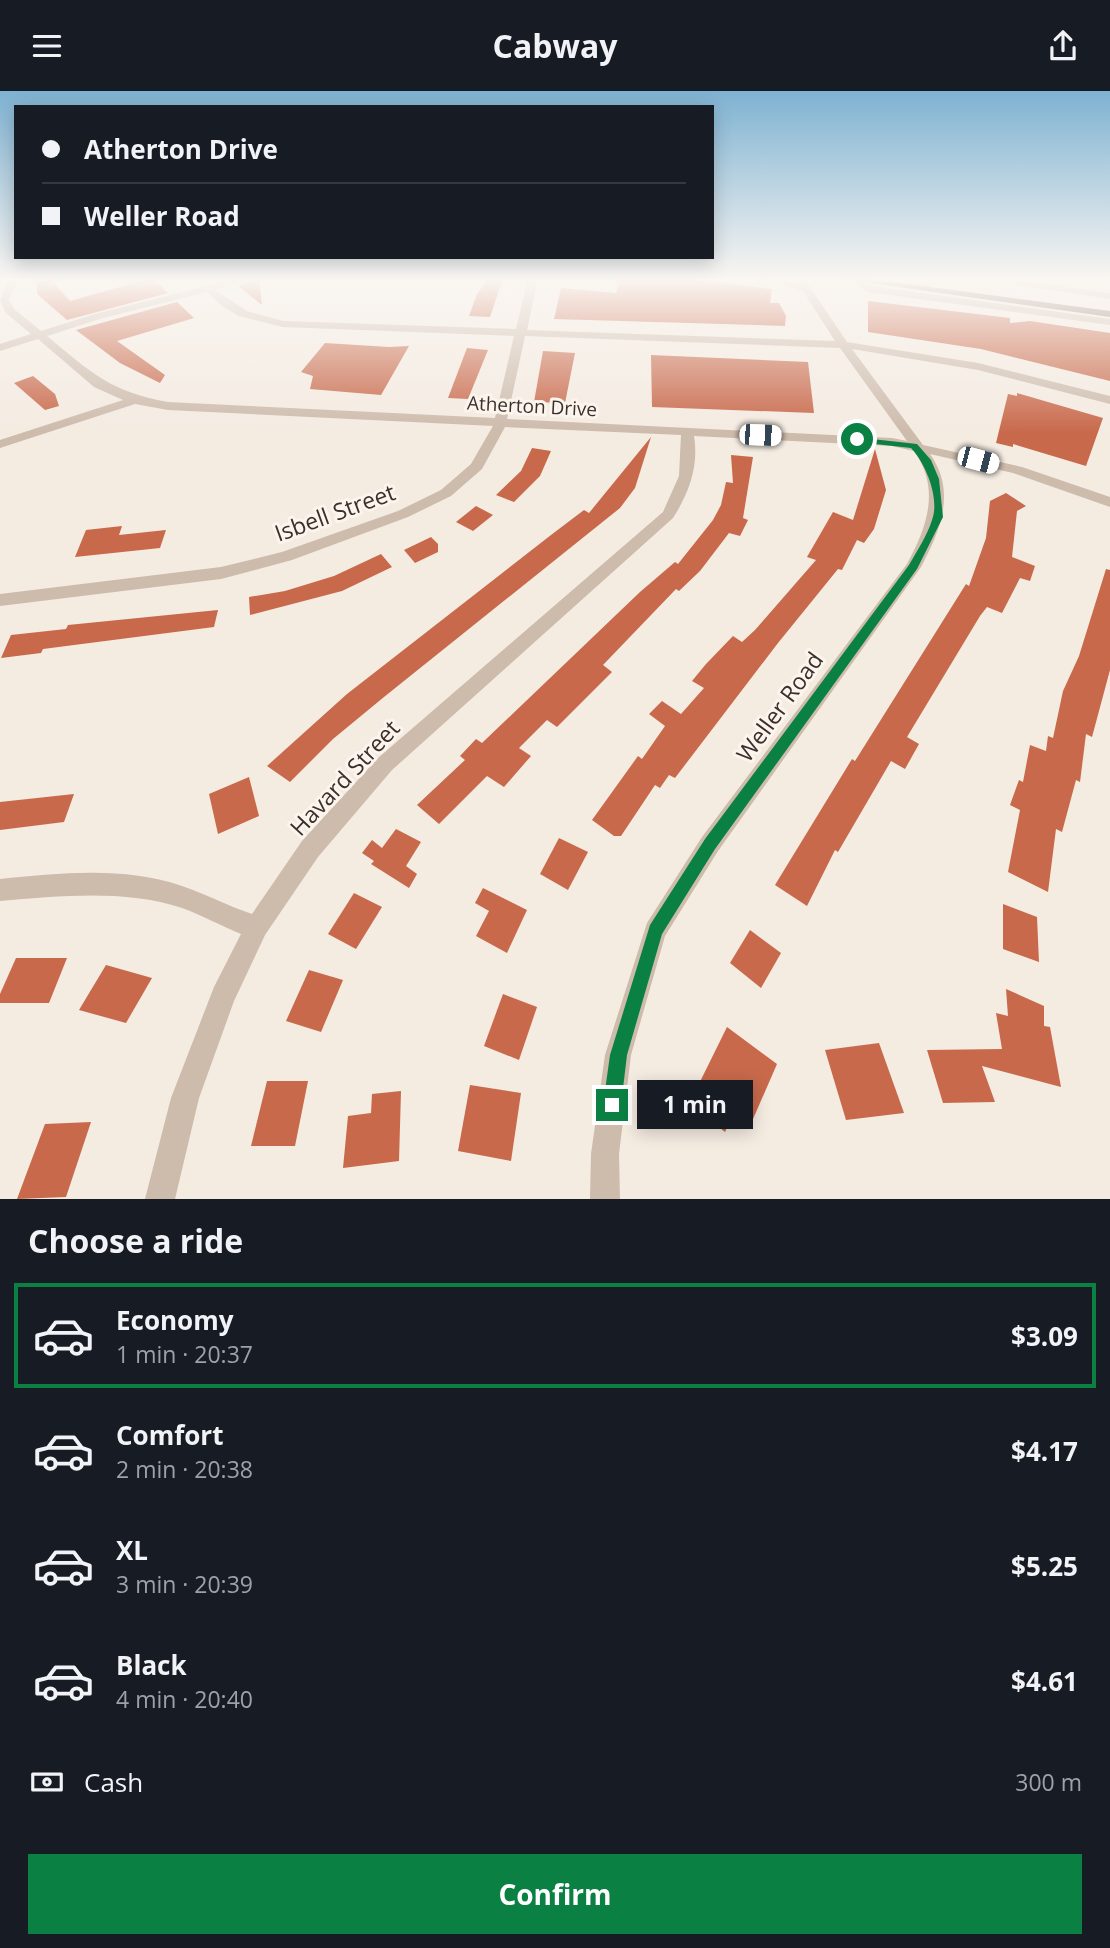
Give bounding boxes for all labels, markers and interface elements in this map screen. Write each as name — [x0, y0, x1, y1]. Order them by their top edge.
text: Cabway — [493, 24, 617, 67]
icon: menu — [28, 27, 66, 65]
icon: share — [1044, 27, 1082, 65]
text: Atherton Drive — [84, 131, 278, 167]
text: Weller Road — [84, 198, 240, 234]
street label: Atherton Drive — [466, 390, 598, 422]
route start — [841, 423, 873, 455]
car — [739, 424, 782, 446]
car — [955, 444, 1002, 476]
street label: Isbell Street — [270, 475, 399, 549]
street label: Weller Road — [728, 645, 830, 768]
street label: Havard Street — [282, 712, 406, 842]
callout: 1 min — [636, 1081, 752, 1129]
text: 1 min — [663, 1088, 727, 1120]
route end — [596, 1089, 628, 1121]
text: Choose a ride — [28, 1219, 243, 1262]
text: Economy — [116, 1302, 234, 1338]
icon: car — [32, 1304, 95, 1367]
text: $3.09 — [1011, 1318, 1078, 1354]
text: 1 min · 20:37 — [116, 1338, 253, 1370]
text: Comfort — [116, 1417, 223, 1453]
icon: car — [32, 1419, 95, 1482]
text: $4.17 — [1011, 1433, 1078, 1469]
text: 2 min · 20:38 — [116, 1453, 253, 1485]
text: XL — [116, 1532, 148, 1568]
icon: car — [32, 1534, 95, 1597]
text: $5.25 — [1011, 1548, 1078, 1584]
text: 3 min · 20:39 — [116, 1568, 253, 1600]
text: Black — [116, 1647, 187, 1683]
icon: car — [32, 1649, 95, 1712]
text: $4.61 — [1011, 1663, 1078, 1699]
text: 4 min · 20:40 — [116, 1683, 253, 1715]
icon: cash — [28, 1763, 66, 1801]
text: Cash — [84, 1764, 143, 1800]
text: 300 m — [1015, 1766, 1082, 1798]
button: Confirm — [28, 1854, 1082, 1934]

